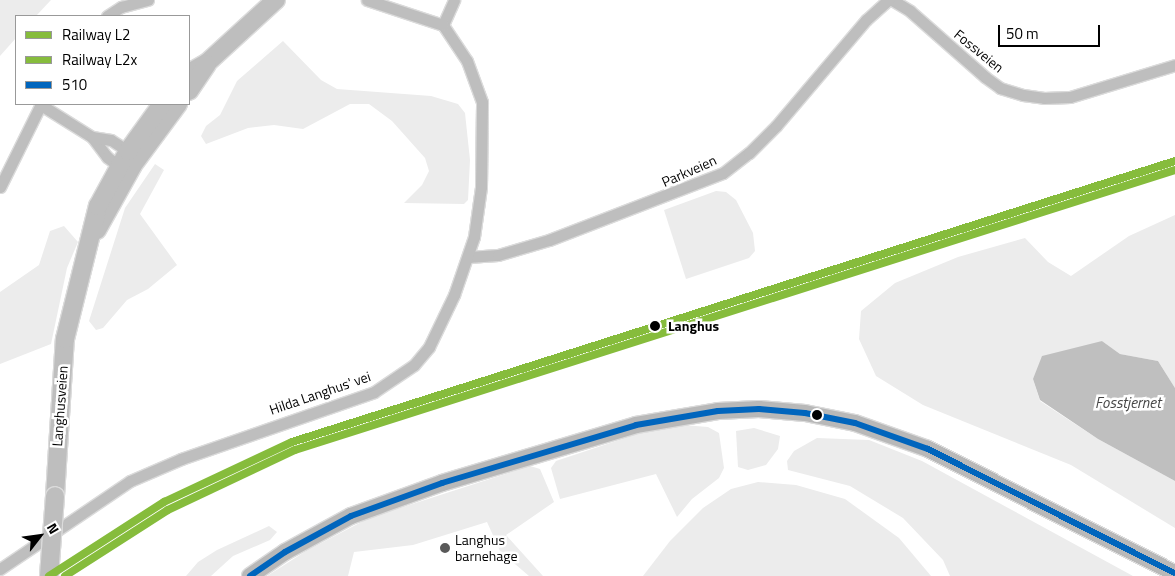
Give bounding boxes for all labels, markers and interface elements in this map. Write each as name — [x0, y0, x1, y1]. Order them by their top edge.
legend — [15, 15, 190, 105]
scale bar — [1000, 15, 1102, 47]
text: 50 m — [1006, 22, 1039, 45]
text: Railway L2 — [62, 23, 130, 46]
street label: Fossveien — [951, 26, 1007, 76]
text: Railway L2x — [62, 48, 137, 71]
text: 510 — [62, 73, 87, 96]
street label: Parkveien — [659, 152, 719, 190]
marker: Langhus — [646, 317, 664, 335]
place label: Langhus — [668, 318, 719, 334]
street label: Langhusveien — [49, 365, 71, 447]
street label: Hilda Langhus' vei — [267, 368, 373, 418]
water label: Fosstjernet — [1095, 394, 1161, 412]
unlabelled marker — [812, 410, 822, 420]
north arrow — [15, 511, 65, 561]
text: N — [42, 519, 65, 538]
place label: Langhus barnehage — [455, 532, 518, 564]
marker: Langhus barnehage — [439, 542, 451, 554]

